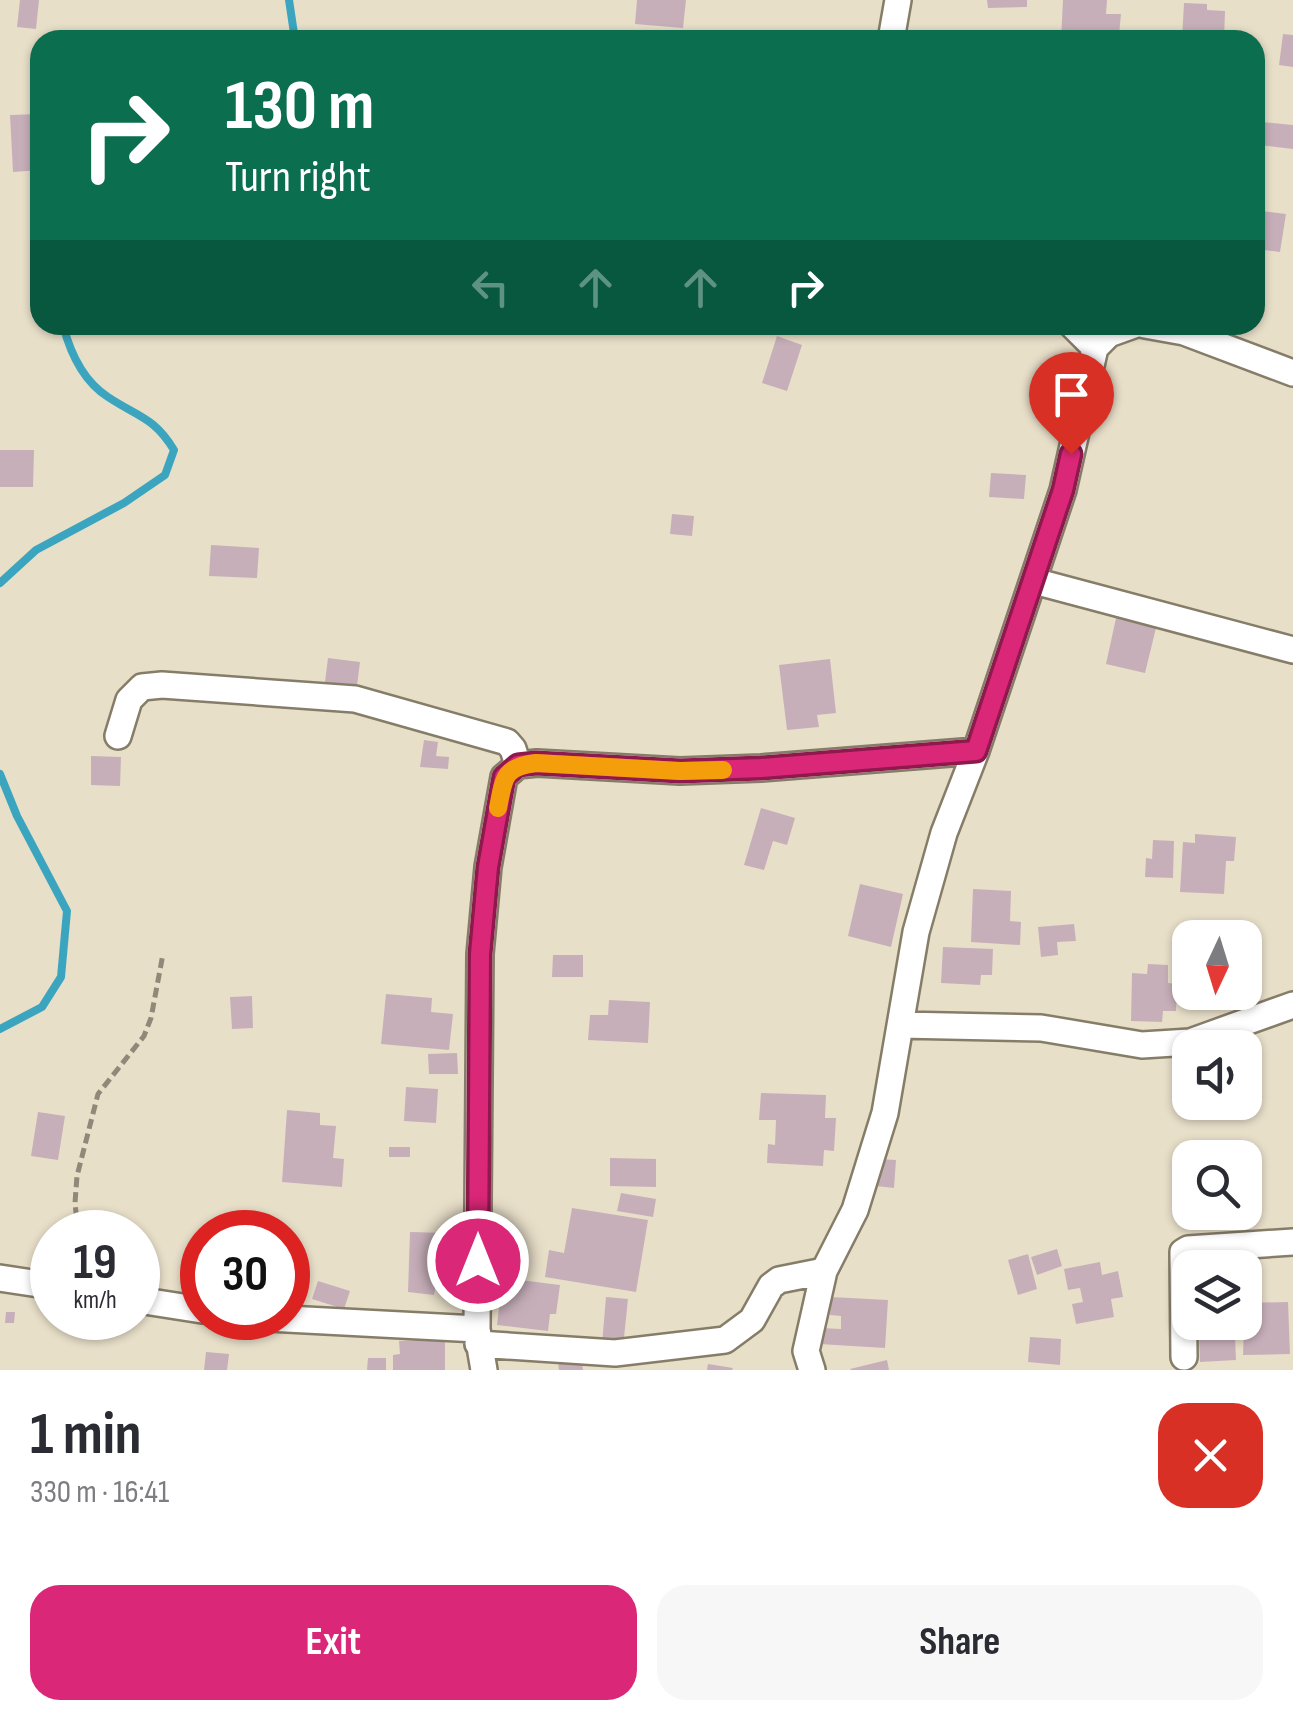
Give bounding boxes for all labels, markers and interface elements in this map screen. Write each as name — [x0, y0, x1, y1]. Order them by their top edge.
text: 130 m — [225, 65, 374, 149]
icon: right — [60, 70, 190, 200]
text: Turn right — [225, 150, 371, 205]
icon: left — [463, 260, 518, 315]
icon: ahead — [568, 260, 623, 315]
icon: ahead — [673, 260, 728, 315]
icon: right — [778, 260, 833, 315]
pin — [1029, 352, 1114, 455]
icon: arrive — [1044, 367, 1099, 422]
north arrow — [1172, 920, 1262, 1010]
map controls — [1172, 920, 1262, 1340]
button: sound — [1172, 1030, 1262, 1120]
button: search — [1172, 1140, 1262, 1230]
position arrow — [426, 1209, 530, 1313]
speed limit sign: 30 — [180, 1210, 310, 1340]
text: 19 — [73, 1233, 117, 1293]
button: layers — [1172, 1250, 1262, 1340]
text: km/h — [73, 1285, 117, 1316]
text: 1 min — [30, 1399, 142, 1471]
button: close — [1158, 1403, 1263, 1508]
text: 330 m · 16:41 — [30, 1473, 169, 1512]
button: Exit — [30, 1585, 637, 1700]
button: Share — [657, 1585, 1263, 1700]

